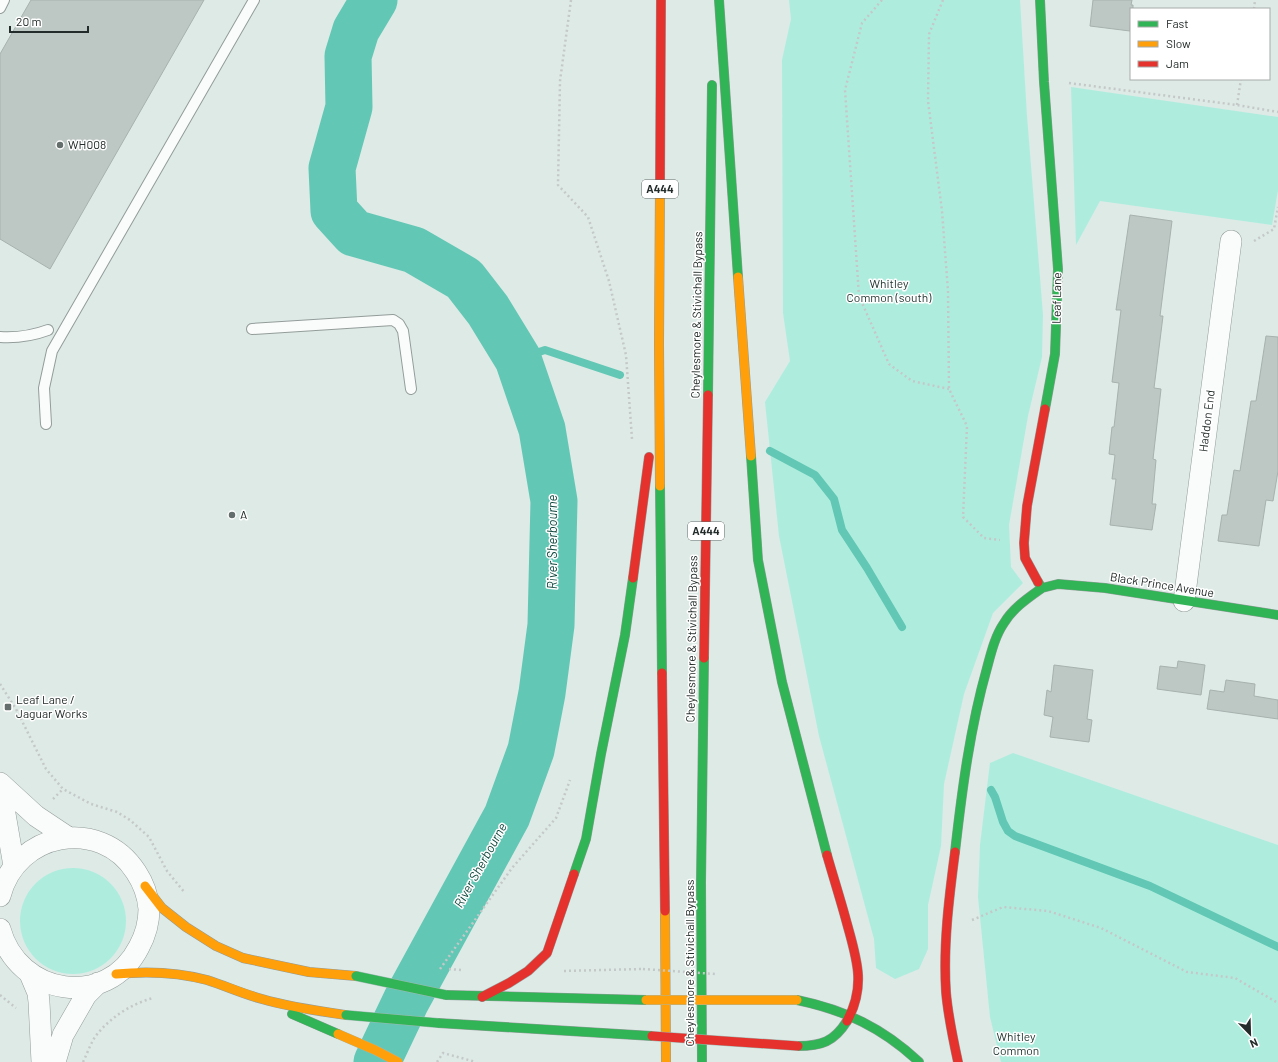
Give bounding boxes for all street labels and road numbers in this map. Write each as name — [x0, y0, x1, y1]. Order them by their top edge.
road number: A444 — [642, 180, 678, 198]
street label: Cheylesmore & Stivichall Bypass — [688, 231, 704, 399]
street label: Leaf Lane — [1049, 272, 1063, 324]
street label: Haddon End — [1195, 389, 1217, 453]
road number: A444 — [688, 522, 724, 540]
street label: Cheylesmore & Stivichall Bypass — [683, 555, 699, 723]
street label: Black Prince Avenue — [1109, 569, 1215, 599]
street label: Cheylesmore & Stivichall Bypass — [682, 879, 696, 1047]

